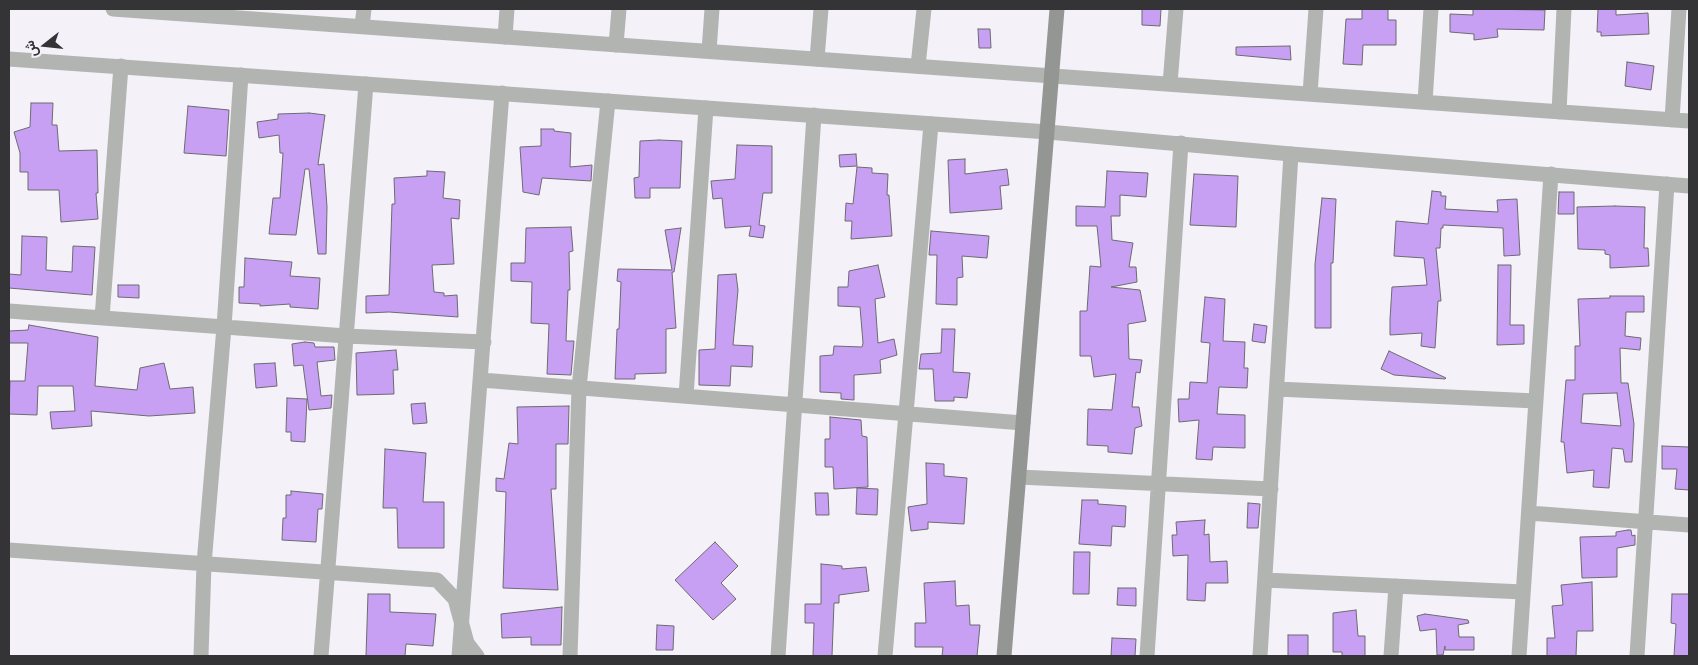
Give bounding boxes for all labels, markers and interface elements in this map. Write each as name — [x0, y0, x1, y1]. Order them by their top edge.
north arrow — [20, 20, 70, 70]
text: ش — [21, 39, 41, 59]

